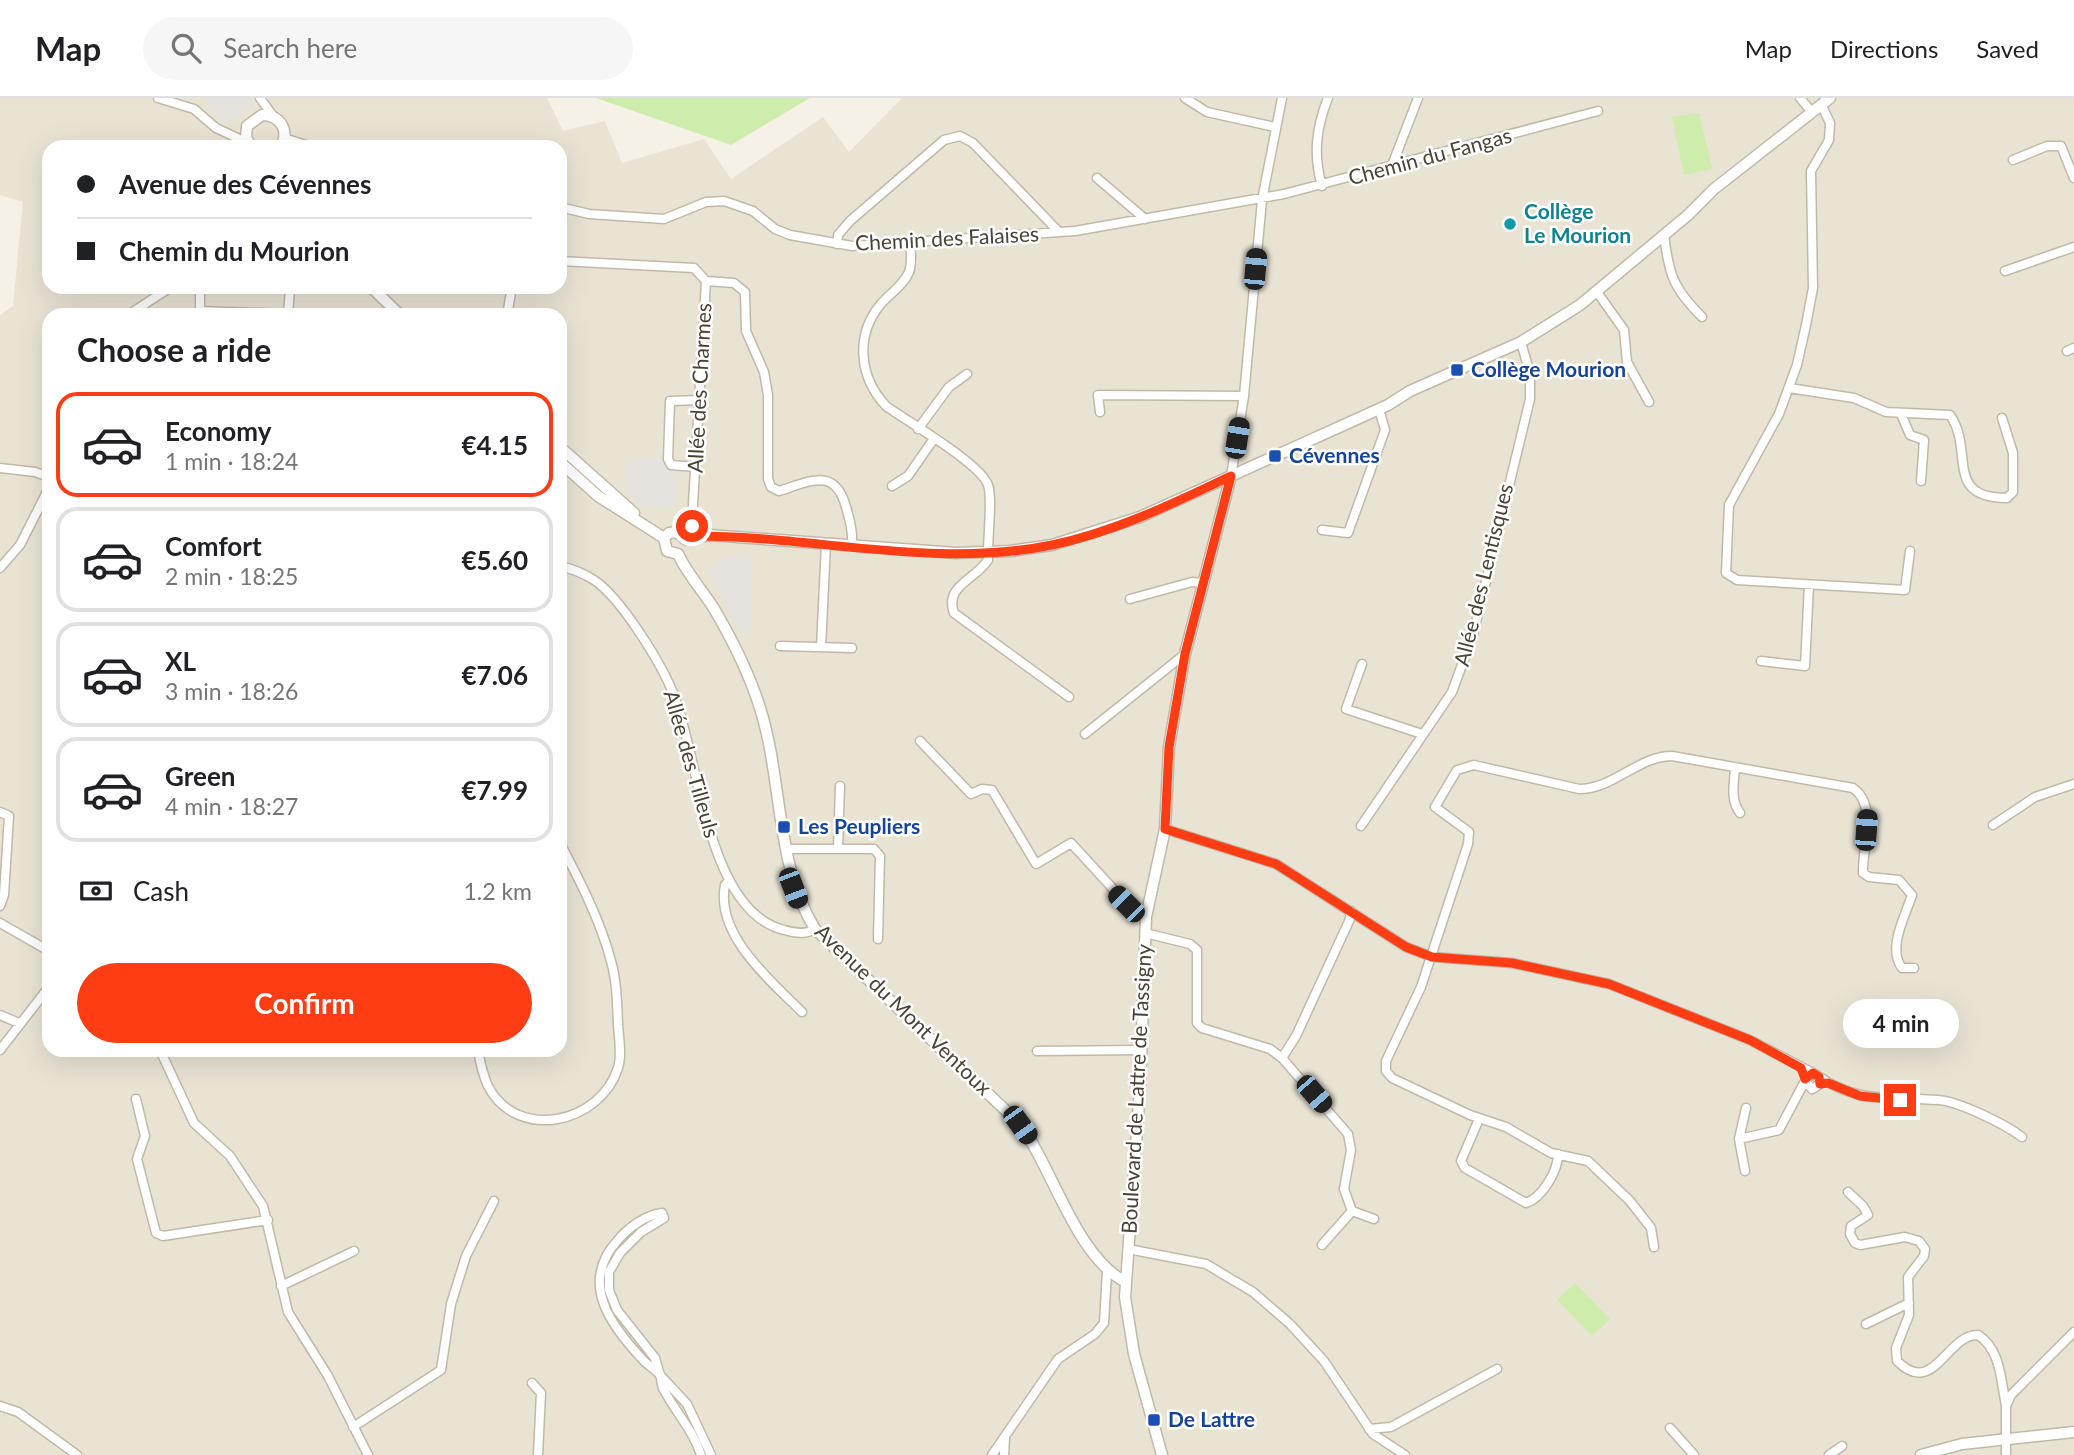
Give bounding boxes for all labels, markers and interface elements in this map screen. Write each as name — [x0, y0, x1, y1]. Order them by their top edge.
search box — [143, 17, 633, 80]
text: Map — [35, 28, 101, 68]
icon: search — [167, 29, 205, 67]
text: Search here — [223, 32, 357, 64]
text: Map — [1745, 34, 1792, 63]
text: Directions — [1830, 34, 1938, 63]
text: Saved — [1976, 34, 2039, 63]
street label: Chemin du Fangas — [1345, 122, 1514, 189]
text: Avenue des Cévennes — [119, 168, 371, 200]
place label: Collège Le Mourion — [1524, 198, 1631, 247]
marker: Collège Le Mourion — [1502, 216, 1518, 232]
street label: Chemin des Falaises — [854, 220, 1039, 255]
text: Chemin du Mourion — [119, 235, 350, 267]
car — [1243, 247, 1268, 291]
street label: Allée des Charmes — [682, 302, 715, 474]
text: Choose a ride — [77, 330, 271, 369]
place label: Collège Mourion — [1471, 356, 1626, 381]
marker: Collège Mourion — [1449, 362, 1465, 378]
icon: car — [81, 413, 144, 476]
text: Economy — [165, 415, 271, 447]
car — [1224, 416, 1251, 460]
text: €4.15 — [462, 429, 528, 461]
place label: Cévennes — [1289, 442, 1380, 467]
text: 1 min · 18:24 — [165, 447, 298, 475]
marker: Cévennes — [1267, 448, 1283, 464]
street label: Allée des Lentisques — [1448, 481, 1517, 669]
route start — [676, 510, 708, 542]
icon: car — [81, 528, 144, 591]
text: Comfort — [165, 530, 262, 562]
text: €5.60 — [462, 544, 528, 576]
text: 2 min · 18:25 — [165, 562, 298, 590]
icon: car — [81, 643, 144, 706]
text: XL — [165, 645, 196, 677]
text: €7.06 — [462, 659, 528, 691]
text: 3 min · 18:26 — [165, 677, 298, 705]
street label: Allée des Tilleuls — [659, 687, 725, 840]
icon: car — [81, 758, 144, 821]
text: Green — [165, 760, 235, 792]
text: €7.99 — [462, 774, 528, 806]
text: 4 min · 18:27 — [165, 792, 298, 820]
car — [1855, 808, 1878, 852]
place label: Les Peupliers — [798, 813, 920, 838]
marker: Les Peupliers — [776, 819, 792, 835]
car — [776, 865, 811, 911]
icon: cash — [77, 872, 115, 910]
text: Cash — [133, 875, 189, 907]
text: 1.2 km — [463, 877, 532, 905]
car — [1104, 882, 1149, 926]
street label: Avenue du Mont Ventoux — [811, 918, 998, 1100]
street label: Boulevard de Lattre de Tassigny — [1115, 943, 1156, 1234]
button: Confirm — [77, 963, 532, 1043]
callout: 4 min — [1842, 998, 1958, 1048]
text: 4 min — [1872, 1009, 1930, 1037]
car — [1293, 1071, 1336, 1117]
route end — [1884, 1084, 1916, 1116]
car — [1000, 1102, 1041, 1148]
place label: De Lattre — [1168, 1406, 1255, 1431]
marker: De Lattre — [1146, 1412, 1162, 1428]

